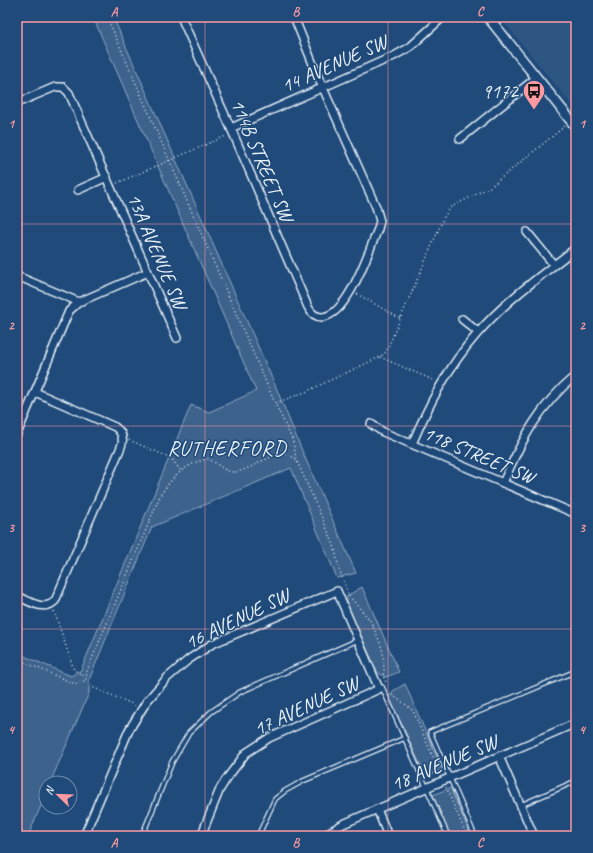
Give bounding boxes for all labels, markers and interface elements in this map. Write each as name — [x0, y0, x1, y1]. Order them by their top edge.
text: A — [111, 4, 119, 20]
text: B — [293, 4, 301, 20]
text: C — [477, 4, 485, 20]
street label: 14 AVENUE SW — [277, 28, 394, 98]
bus stop icon: 9172 — [521, 78, 547, 111]
place label: 9172 — [482, 79, 520, 104]
street label: 114B STREET SW — [225, 95, 300, 228]
text: 1 — [8, 116, 16, 132]
text: 1 — [579, 116, 587, 132]
street label: 13A AVENUE SW — [121, 189, 194, 316]
text: 2 — [8, 318, 15, 334]
text: 2 — [579, 318, 586, 334]
street label: 118 STREET SW — [420, 420, 541, 491]
district label: RUTHERFORD — [167, 435, 287, 461]
text: 3 — [8, 520, 15, 536]
text: 3 — [579, 520, 586, 536]
street label: 16 AVENUE SW — [181, 581, 296, 655]
street label: 17 AVENUE SW — [250, 669, 366, 741]
text: 4 — [8, 722, 16, 738]
text: 4 — [579, 722, 587, 738]
street label: 18 AVENUE SW — [387, 728, 504, 797]
north arrow — [38, 775, 78, 815]
text: N — [41, 783, 57, 797]
text: A — [111, 835, 119, 851]
text: B — [293, 835, 301, 851]
text: C — [477, 835, 485, 851]

